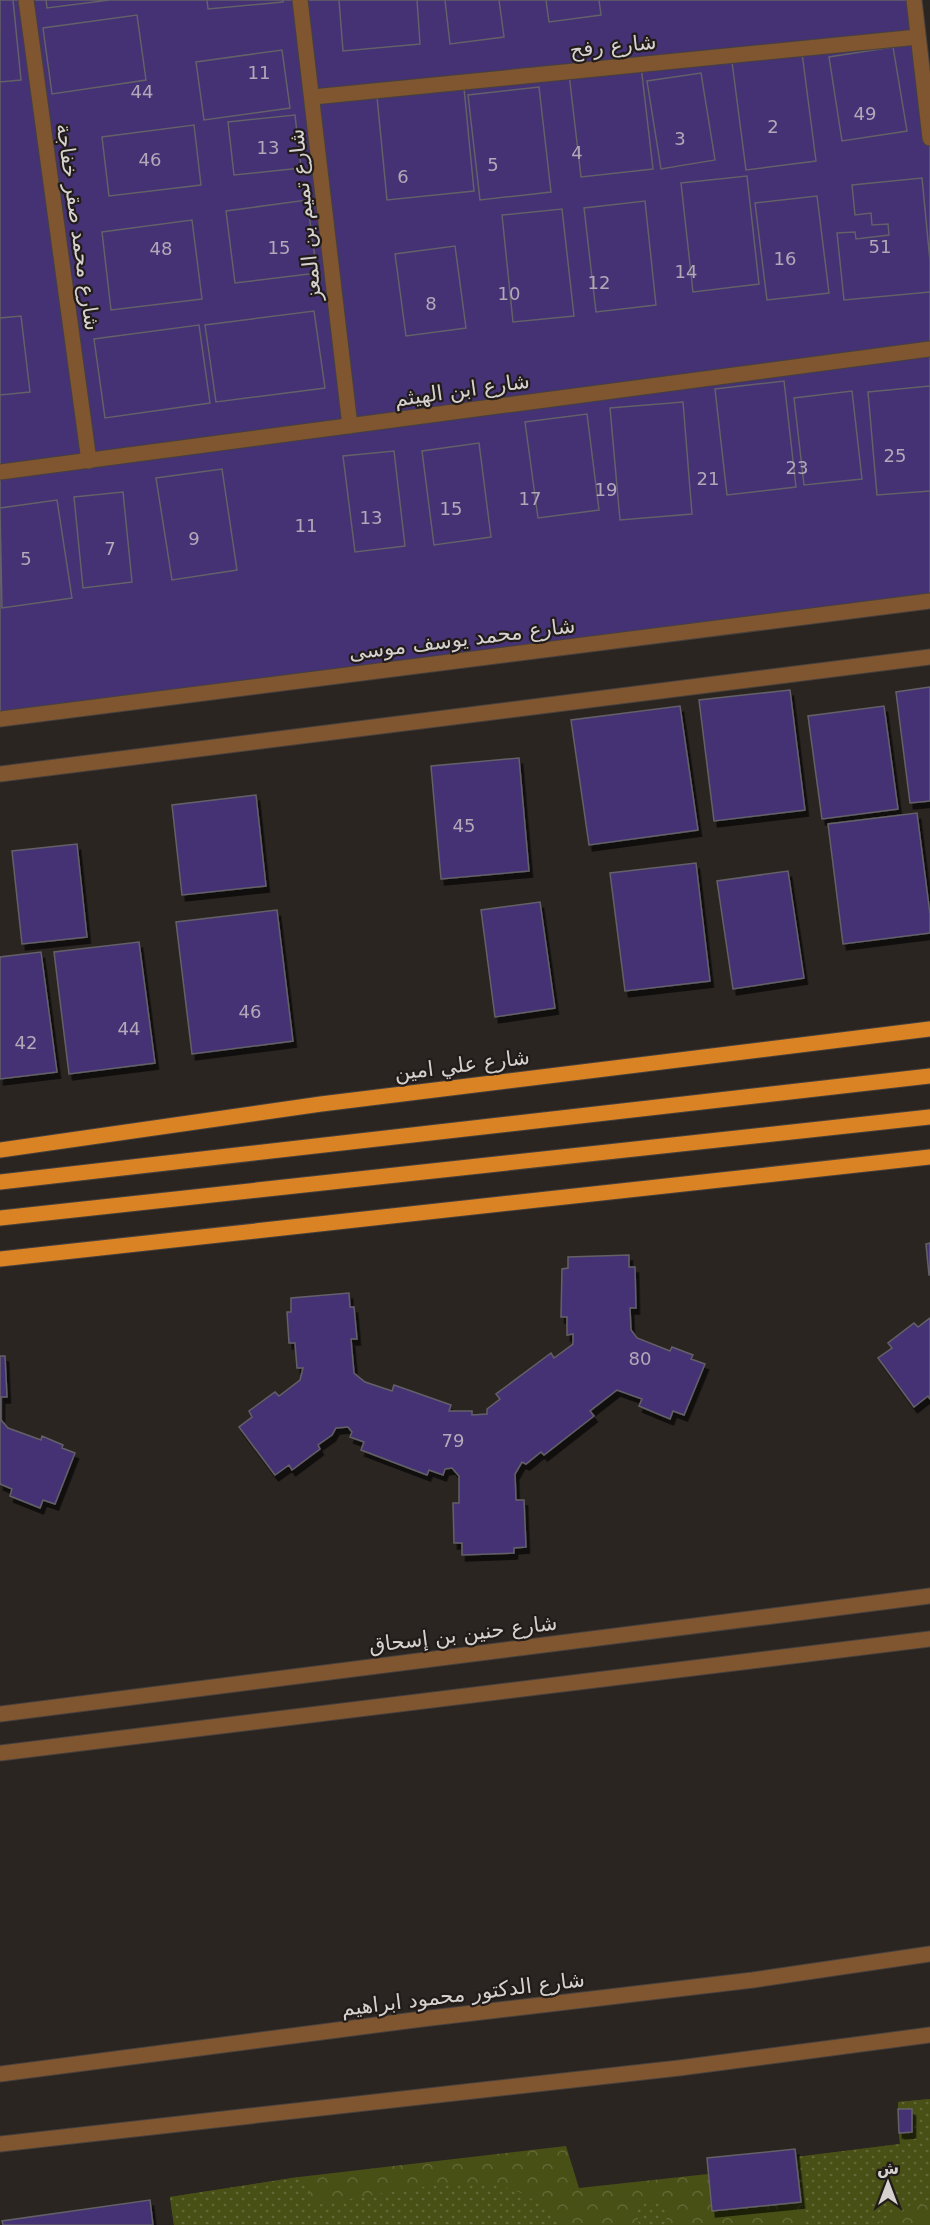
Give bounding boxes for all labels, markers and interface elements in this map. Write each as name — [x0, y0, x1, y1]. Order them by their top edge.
street label: شارع رفح — [568, 30, 658, 62]
house number: 11 — [248, 62, 270, 83]
house number: 44 — [131, 81, 153, 102]
house number: 49 — [854, 103, 876, 124]
house number: 2 — [767, 116, 779, 137]
street label: شارع محمد صقر خفاجة — [52, 122, 104, 332]
street label: شارع تميم بن المعز — [284, 128, 327, 303]
house number: 3 — [674, 128, 686, 149]
house number: 13 — [257, 137, 279, 158]
house number: 4 — [571, 142, 583, 163]
house number: 46 — [139, 149, 161, 170]
house number: 5 — [487, 154, 499, 175]
house number: 6 — [397, 166, 409, 187]
house number: 51 — [869, 236, 891, 257]
house number: 15 — [268, 237, 290, 258]
house number: 48 — [150, 238, 172, 259]
house number: 16 — [774, 248, 796, 269]
house number: 14 — [675, 261, 697, 282]
house number: 12 — [588, 272, 610, 293]
house number: 10 — [498, 283, 520, 304]
house number: 8 — [425, 293, 437, 314]
street label: شارع ابن الهيثم — [393, 369, 531, 412]
house number: 25 — [884, 445, 906, 466]
house number: 23 — [786, 457, 808, 478]
house number: 21 — [697, 468, 719, 489]
house number: 19 — [595, 479, 617, 500]
house number: 17 — [519, 488, 541, 509]
house number: 15 — [440, 498, 462, 519]
house number: 13 — [360, 507, 382, 528]
house number: 11 — [295, 515, 317, 536]
house number: 9 — [188, 528, 200, 549]
house number: 7 — [104, 538, 116, 559]
house number: 5 — [20, 548, 32, 569]
street label: شارع محمد يوسف موسى — [347, 613, 577, 665]
house number: 45 — [453, 815, 475, 836]
house number: 46 — [239, 1001, 261, 1022]
house number: 44 — [118, 1018, 140, 1039]
house number: 42 — [15, 1032, 37, 1053]
street label: شارع علي امين — [393, 1045, 531, 1085]
house number: 80 — [629, 1348, 651, 1369]
house number: 79 — [442, 1430, 464, 1451]
street label: شارع حنين بن إسحاق — [367, 1611, 559, 1658]
street label: شارع الدكتور محمود ابراهيم — [340, 1967, 586, 2022]
north arrow — [858, 2153, 918, 2213]
text: ش — [877, 2159, 899, 2178]

